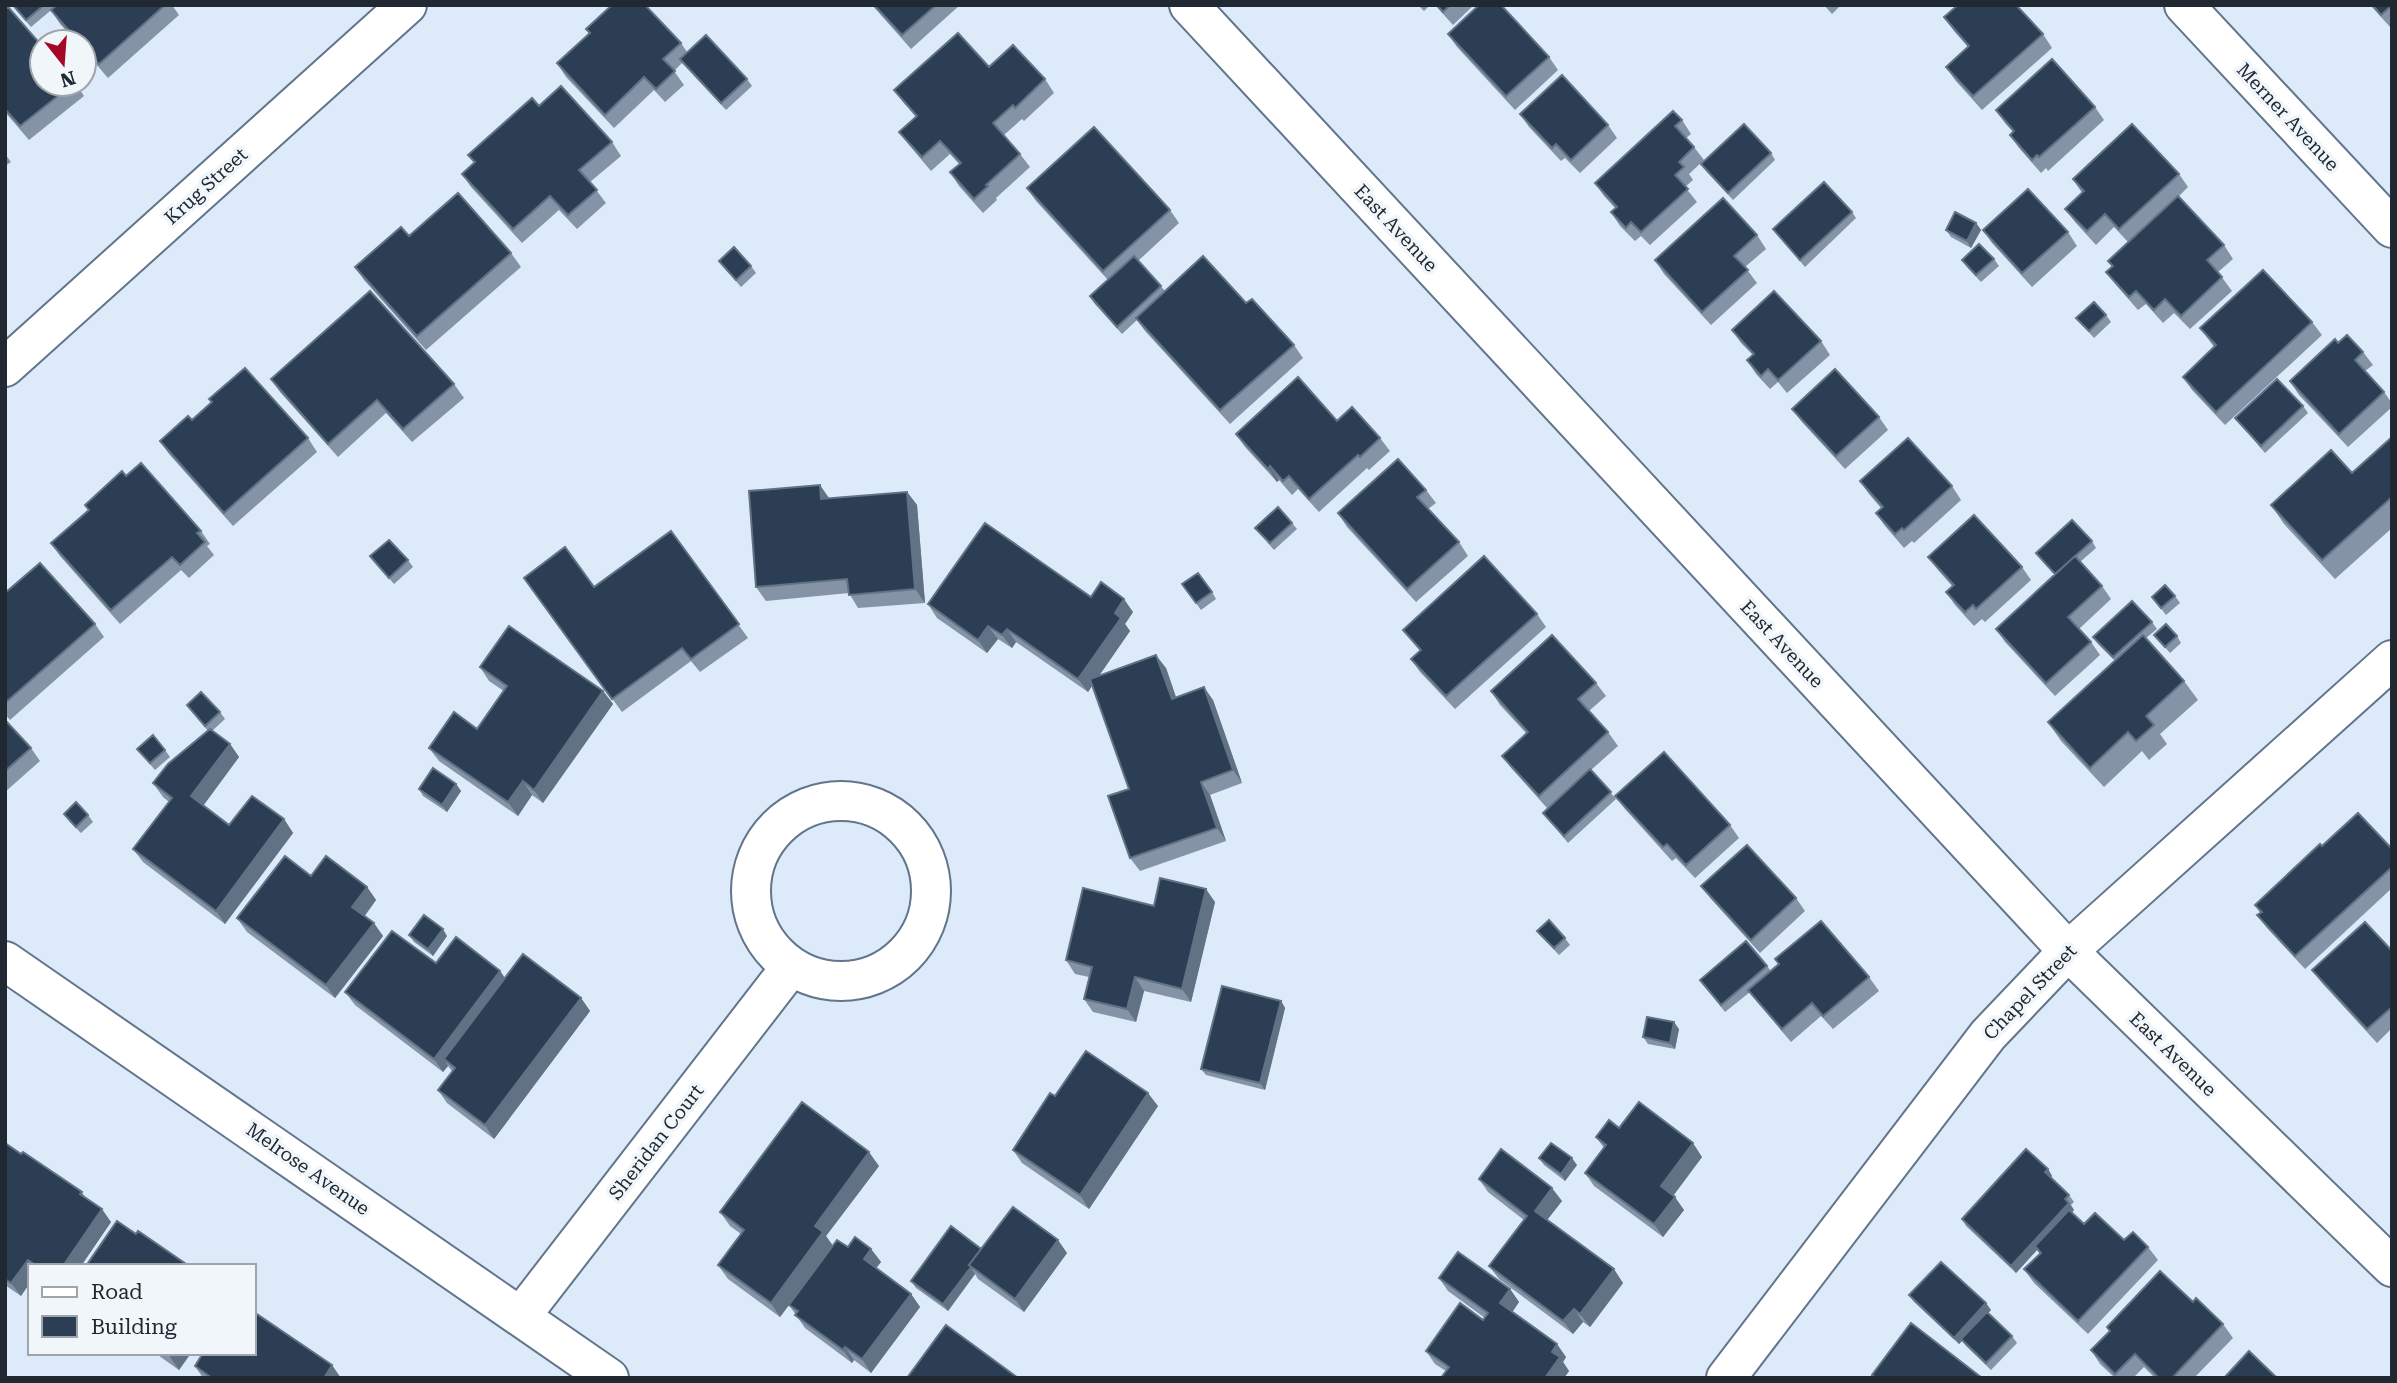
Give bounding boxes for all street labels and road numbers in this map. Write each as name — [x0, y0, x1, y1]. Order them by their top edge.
street label: Merner Avenue — [2232, 58, 2344, 176]
street label: Krug Street — [160, 143, 252, 229]
street label: East Avenue — [1350, 179, 1442, 277]
street label: East Avenue — [1736, 595, 1828, 693]
street label: Chapel Street — [1979, 939, 2081, 1045]
street label: East Avenue — [2125, 1007, 2221, 1101]
street label: Sheridan Court — [604, 1080, 708, 1204]
street label: Melrose Avenue — [242, 1118, 374, 1220]

